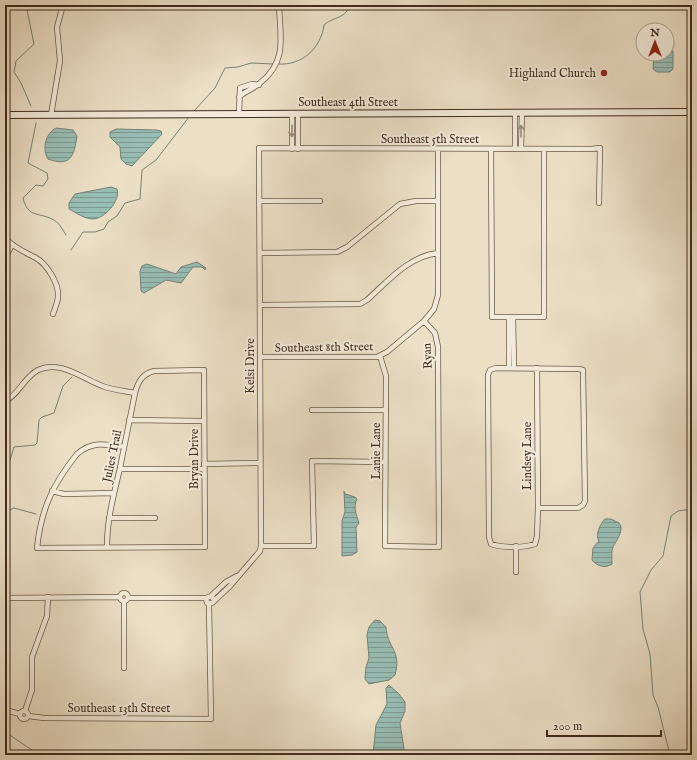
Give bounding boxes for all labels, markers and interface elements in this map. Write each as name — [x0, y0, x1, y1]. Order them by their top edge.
north arrow — [635, 22, 675, 62]
text: N — [649, 26, 660, 40]
place label: Highland Church — [509, 66, 597, 81]
marker: Highland Church — [599, 68, 609, 78]
street label: Southeast 4th Street — [298, 95, 398, 110]
one-way arrow — [288, 124, 296, 137]
one-way arrow — [517, 125, 525, 138]
street label: Southeast 5th Street — [381, 132, 479, 147]
street label: Kelsi Drive — [243, 338, 258, 394]
street label: Southeast 8th Street — [275, 339, 373, 356]
street label: Ryan — [419, 342, 436, 369]
street label: Lindsey Lane — [520, 421, 535, 490]
street label: Lanie Lane — [369, 422, 384, 480]
street label: Julies Trail — [99, 428, 127, 486]
street label: Bryan Drive — [187, 428, 202, 489]
street label: Southeast 13th Street — [68, 701, 170, 716]
scale bar — [547, 712, 661, 738]
text: 200 m — [553, 719, 582, 734]

